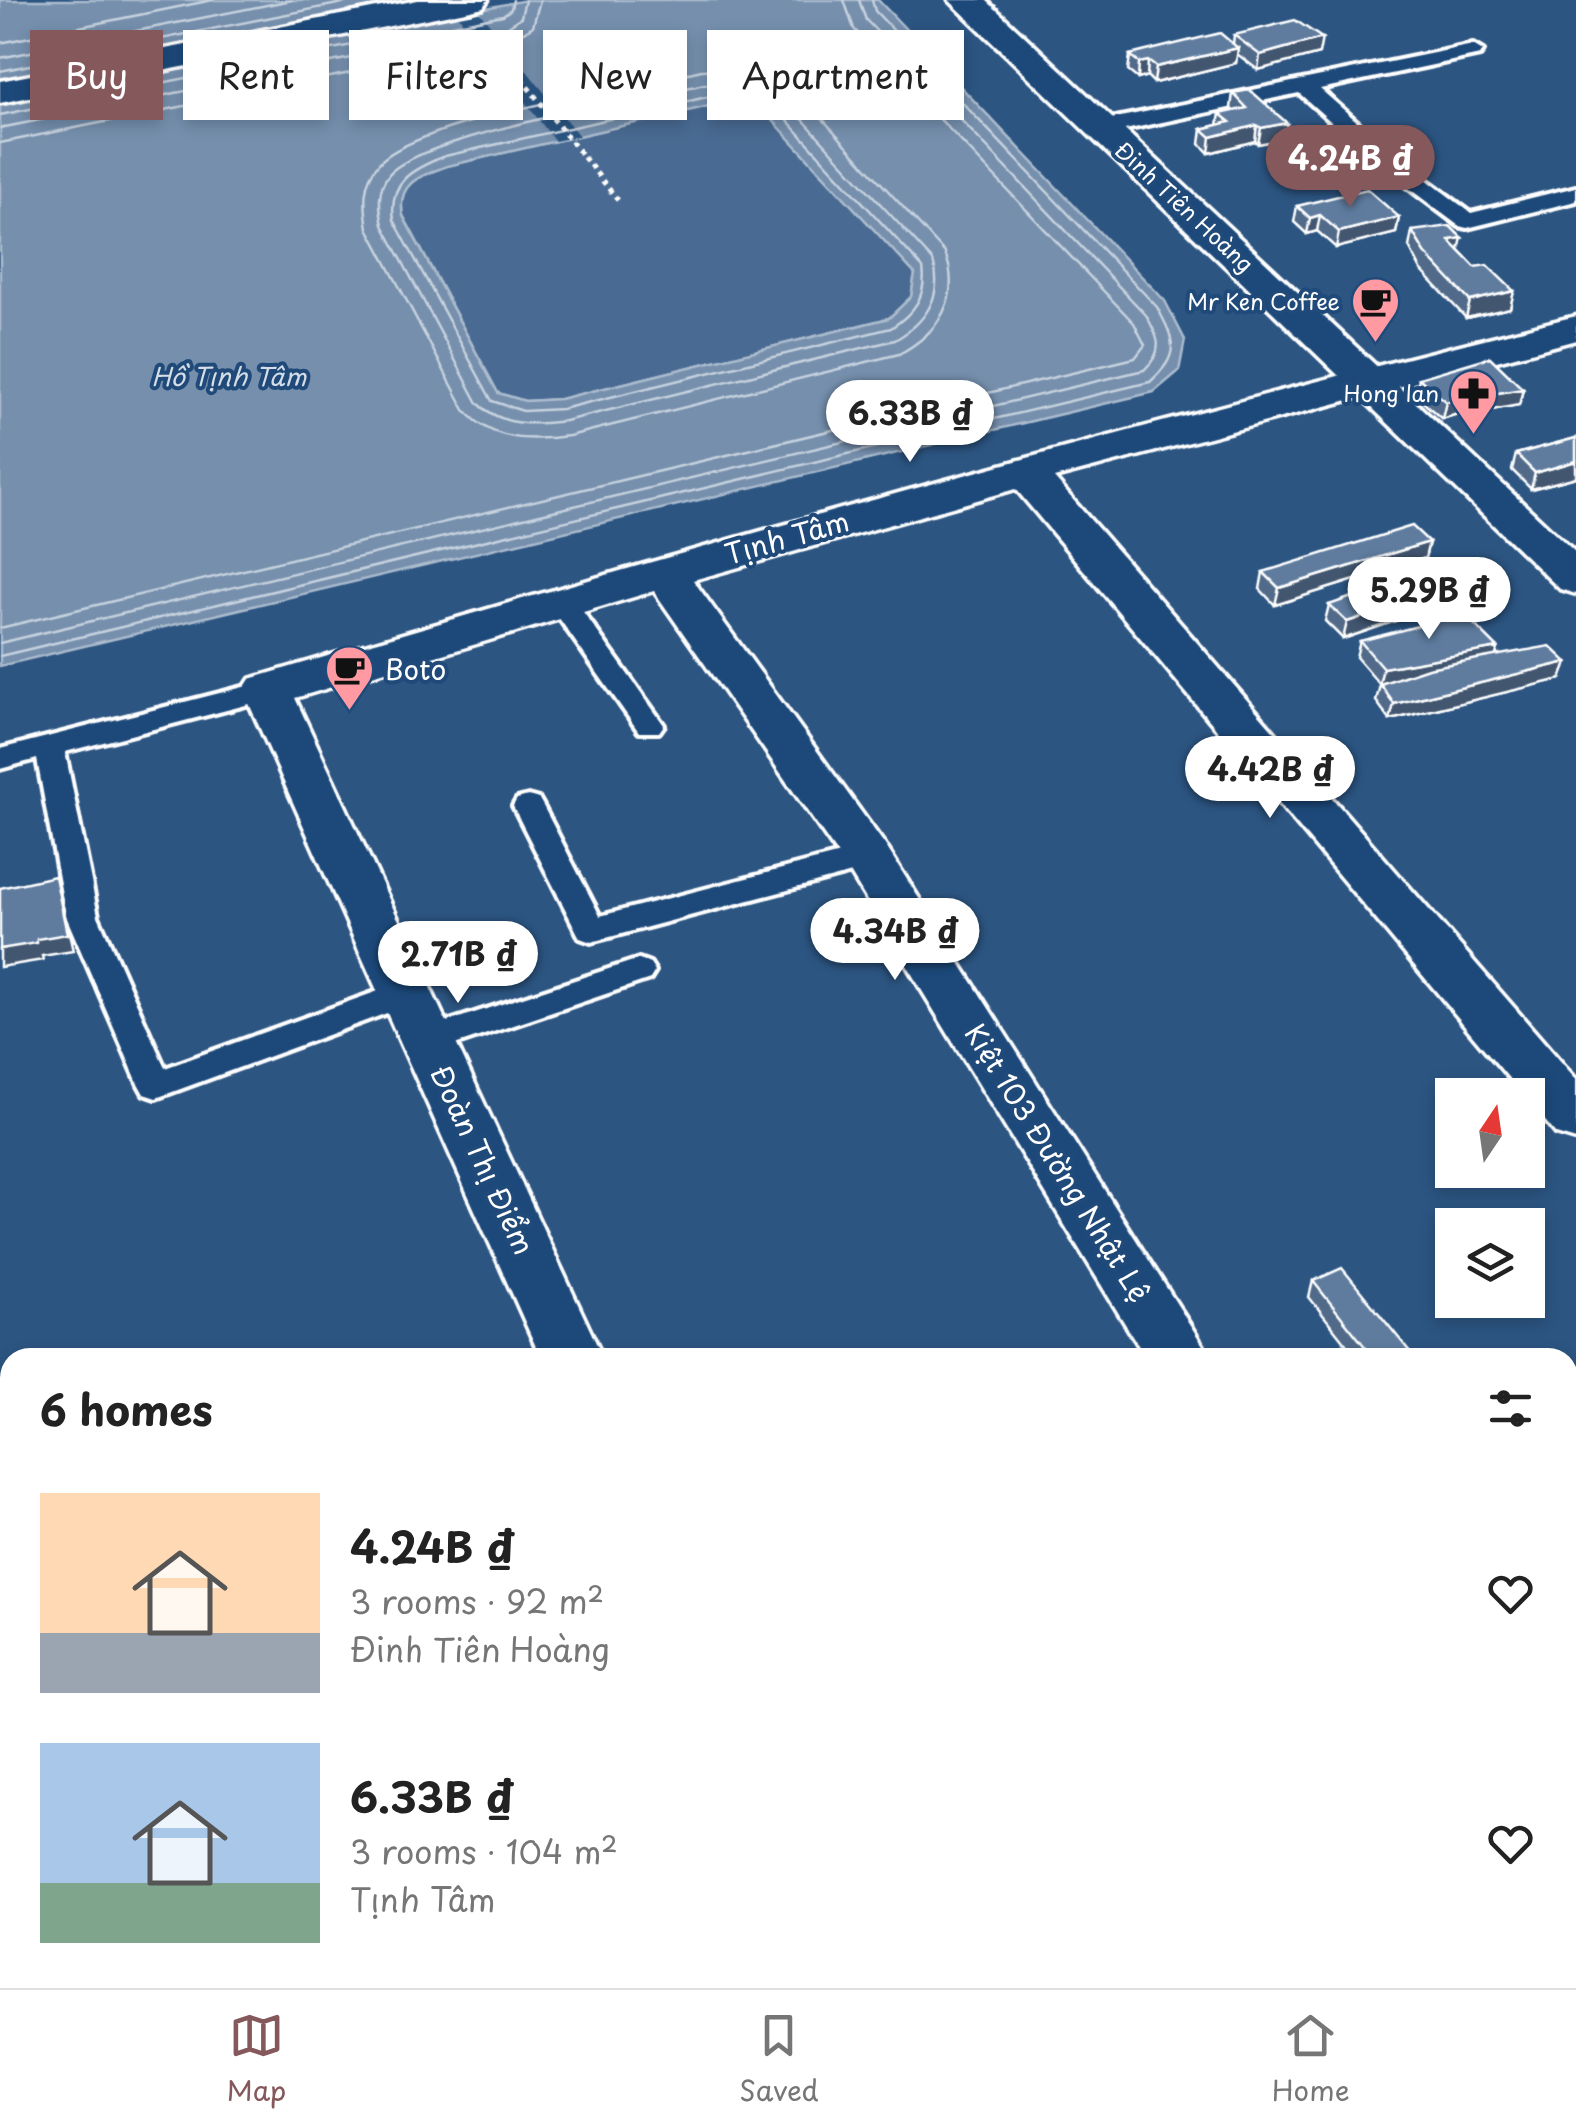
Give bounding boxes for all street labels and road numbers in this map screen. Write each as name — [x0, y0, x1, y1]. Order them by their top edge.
street label: Đinh Tiên Hoàng — [1108, 133, 1262, 279]
street label: Tịnh Tâm — [719, 498, 854, 575]
street label: Kiệt 103 Đường Nhật Lệ — [955, 1015, 1162, 1310]
street label: Đoàn Thị Điểm — [421, 1057, 546, 1261]

